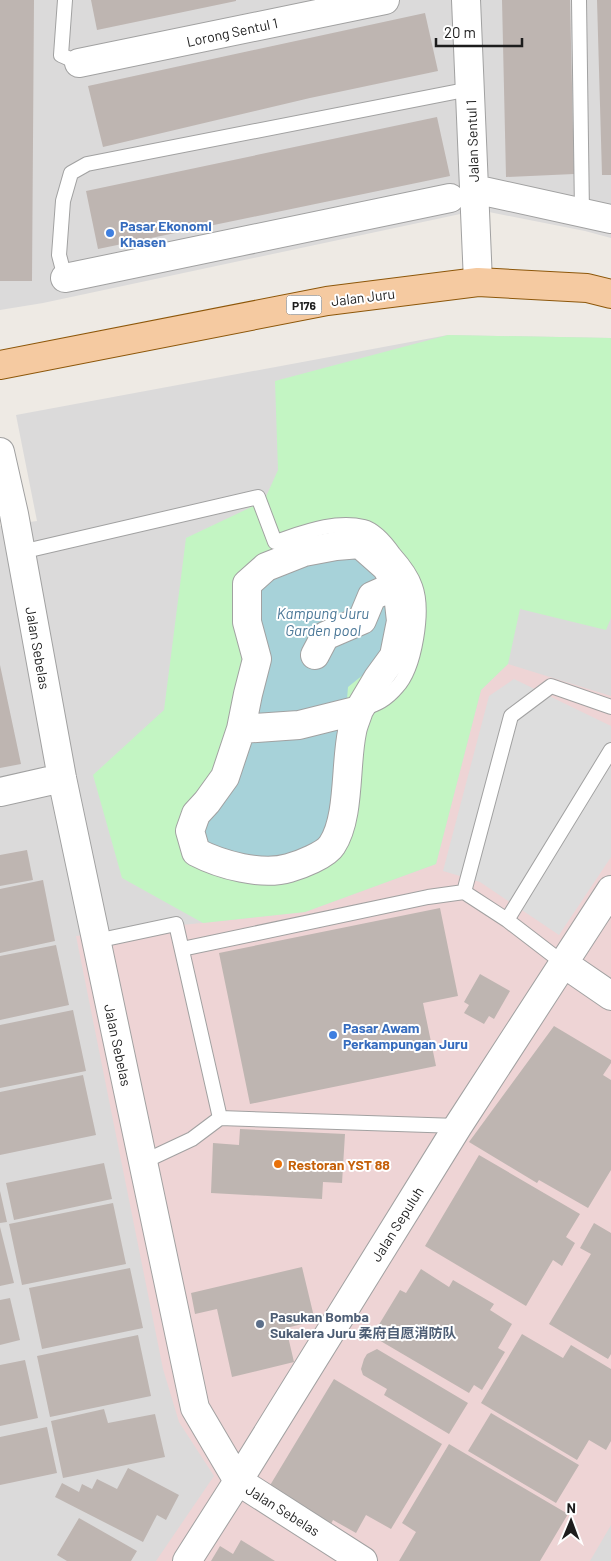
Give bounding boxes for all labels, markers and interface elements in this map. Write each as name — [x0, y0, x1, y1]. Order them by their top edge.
street label: Lorong Sentul 1 — [185, 14, 279, 50]
scale bar — [436, 15, 522, 47]
text: 20 m — [444, 23, 476, 41]
street label: Jalan Sentul 1 — [462, 99, 482, 183]
place label: Pasar Ekonomi Khasen — [120, 217, 212, 250]
marker: Pasar Ekonomi Khasen — [104, 227, 116, 239]
street label: Jalan Juru — [330, 285, 396, 309]
road number: P176 — [286, 296, 322, 314]
water label: Kampung Juru Garden pool — [277, 604, 369, 639]
street label: Jalan Sebelas — [22, 605, 54, 691]
street label: Jalan Sebelas — [101, 1002, 135, 1088]
place label: Pasar Awam Perkampungan Juru — [343, 1019, 468, 1052]
marker: Pasar Awam Perkampungan Juru — [327, 1029, 339, 1041]
place label: Restoran YST 88 — [288, 1156, 390, 1173]
marker: Restoran YST 88 — [272, 1158, 284, 1170]
street label: Jalan Sepuluh — [367, 1183, 427, 1265]
place label: Pasukan Bomba Sukalera Juru 柔府自愿消防队 — [270, 1308, 457, 1341]
marker: Pasukan Bomba Sukalera Juru 柔府自愿消防队 — [254, 1318, 266, 1330]
street label: Jalan Sebelas — [243, 1481, 323, 1540]
north arrow — [546, 1496, 596, 1546]
text: N — [566, 1499, 576, 1516]

